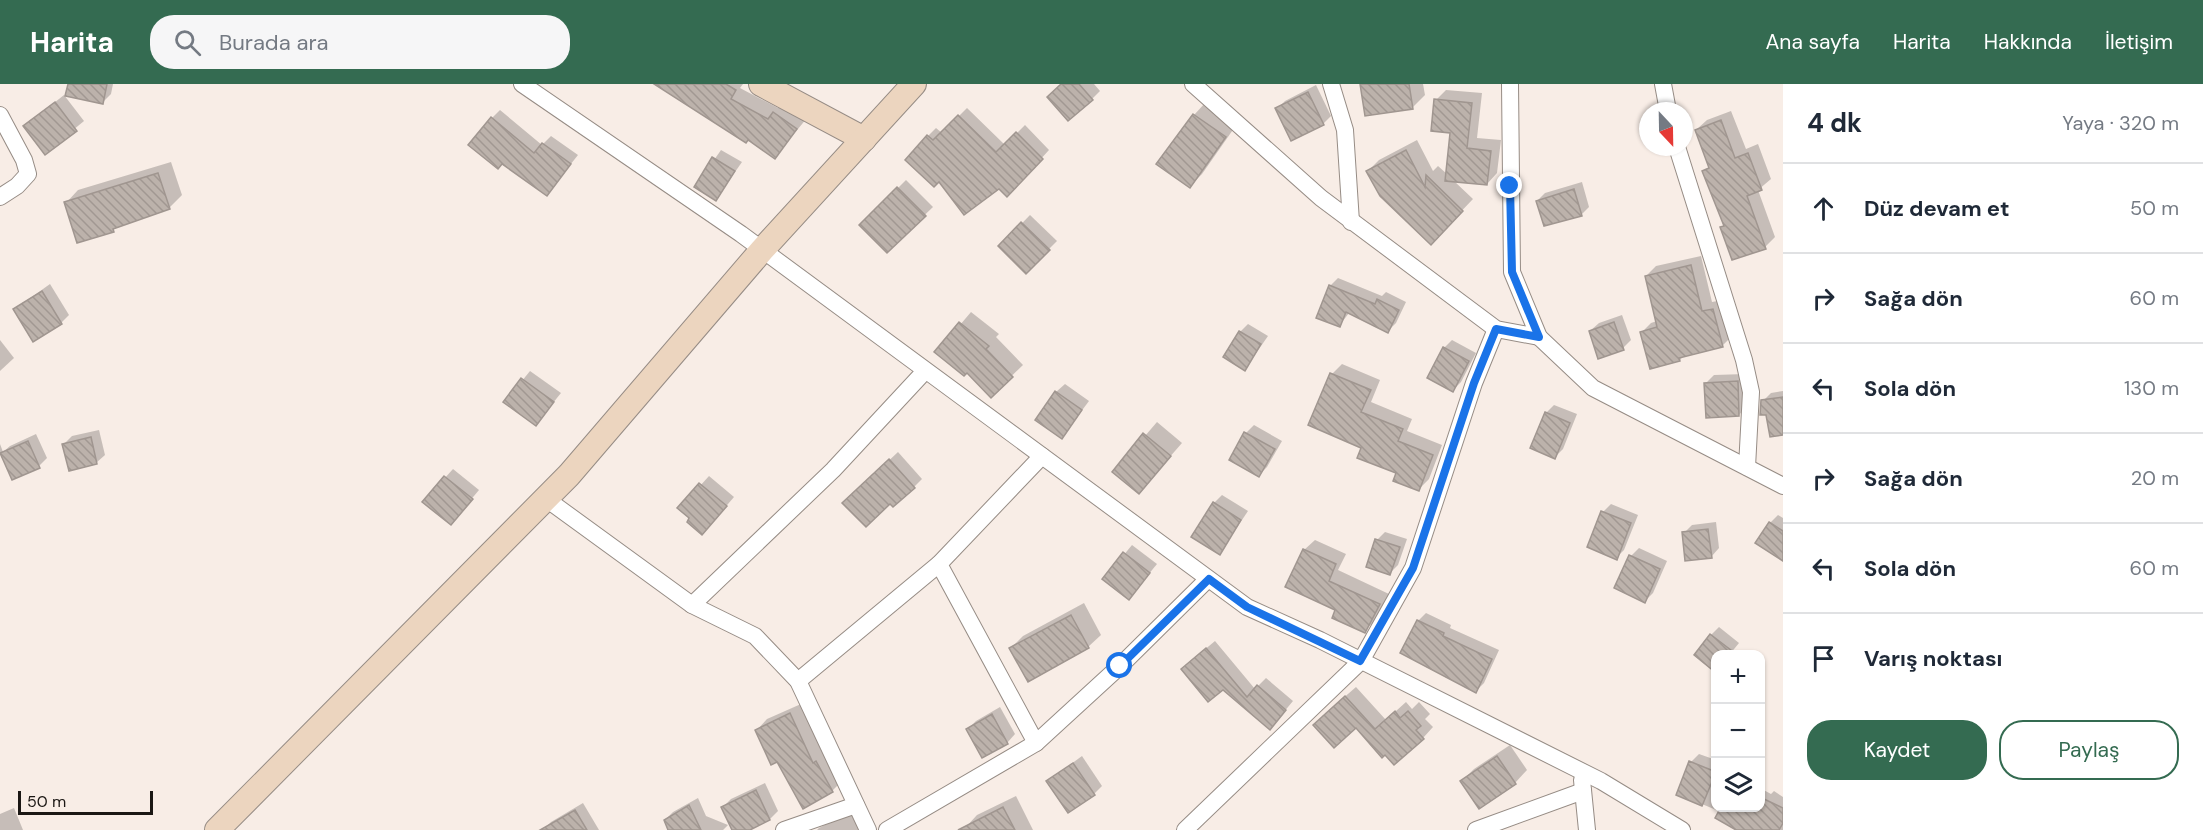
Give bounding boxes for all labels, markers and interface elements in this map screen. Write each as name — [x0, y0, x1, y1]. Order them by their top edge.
search box — [150, 15, 570, 69]
text: Harita — [30, 24, 114, 61]
icon: search — [171, 26, 204, 59]
text: Burada ara — [219, 28, 329, 57]
text: Ana sayfa — [1765, 28, 1860, 56]
text: Harita — [1893, 28, 1951, 56]
text: Hakkında — [1984, 28, 2072, 56]
text: İletişim — [2105, 28, 2173, 56]
north arrow — [1639, 102, 1693, 156]
text: 4 dk — [1807, 106, 1862, 140]
text: Yaya · 320 m — [2062, 110, 2179, 136]
route end — [1496, 172, 1522, 198]
icon: ahead — [1807, 192, 1840, 225]
text: Düz devam et — [1864, 194, 2009, 223]
text: 50 m — [2130, 195, 2179, 221]
icon: right — [1807, 282, 1840, 315]
text: Sağa dön — [1864, 284, 1963, 313]
text: 60 m — [2130, 285, 2179, 311]
icon: left — [1807, 372, 1840, 405]
text: Sola dön — [1864, 374, 1956, 403]
text: 130 m — [2124, 375, 2179, 401]
icon: right — [1807, 462, 1840, 495]
text: Sağa dön — [1864, 464, 1963, 493]
text: 20 m — [2131, 465, 2179, 491]
icon: left — [1807, 552, 1840, 585]
text: Sola dön — [1864, 554, 1956, 583]
text: 60 m — [2130, 555, 2179, 581]
icon: arrive — [1807, 642, 1840, 675]
text: Varış noktası — [1864, 644, 2002, 673]
map controls — [1711, 650, 1765, 812]
button: + — [1711, 650, 1765, 704]
route start — [1106, 652, 1132, 678]
button: − — [1711, 704, 1765, 758]
button: Kaydet — [1807, 720, 1987, 780]
button: Paylaş — [1999, 720, 2179, 780]
button: layers — [1711, 758, 1765, 812]
scale bar — [18, 788, 153, 816]
text: 50 m — [27, 791, 66, 812]

